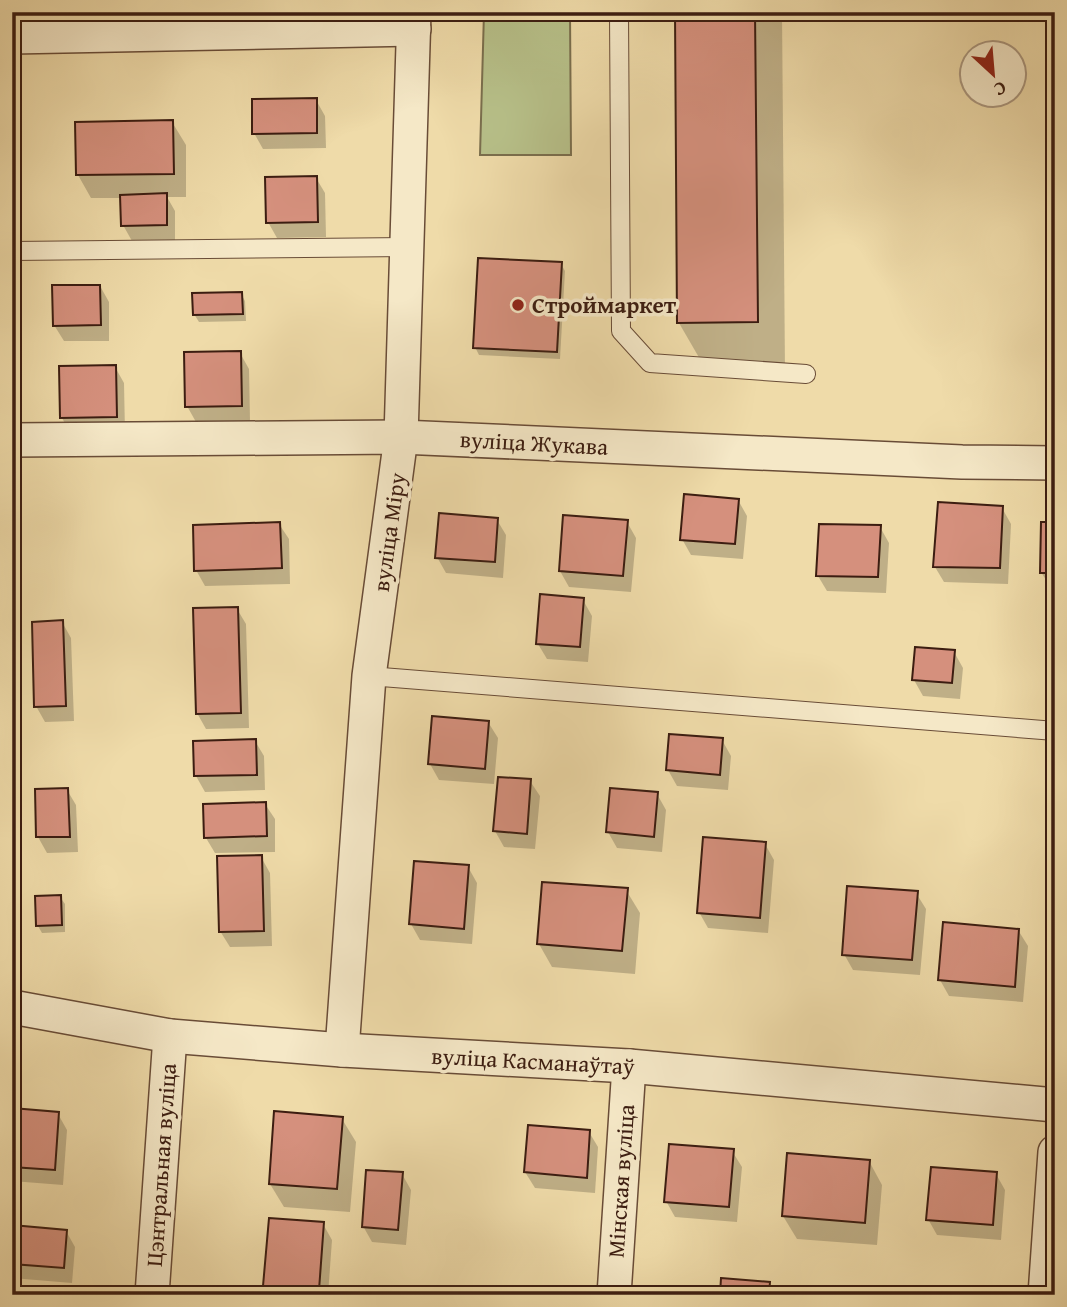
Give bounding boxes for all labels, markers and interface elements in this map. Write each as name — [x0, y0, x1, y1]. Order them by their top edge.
north arrow — [958, 38, 1028, 108]
text: С — [989, 74, 1011, 104]
place label: Строймаркет — [532, 288, 677, 321]
marker: Строймаркет — [510, 297, 526, 313]
street label: вуліца Жукава — [459, 422, 609, 463]
street label: вуліца Міру — [364, 470, 413, 594]
street label: вуліца Касманаўтаў — [431, 1039, 636, 1082]
street label: Цэнтральная вуліца — [137, 1062, 184, 1268]
street label: Мінская вуліца — [599, 1103, 642, 1259]

